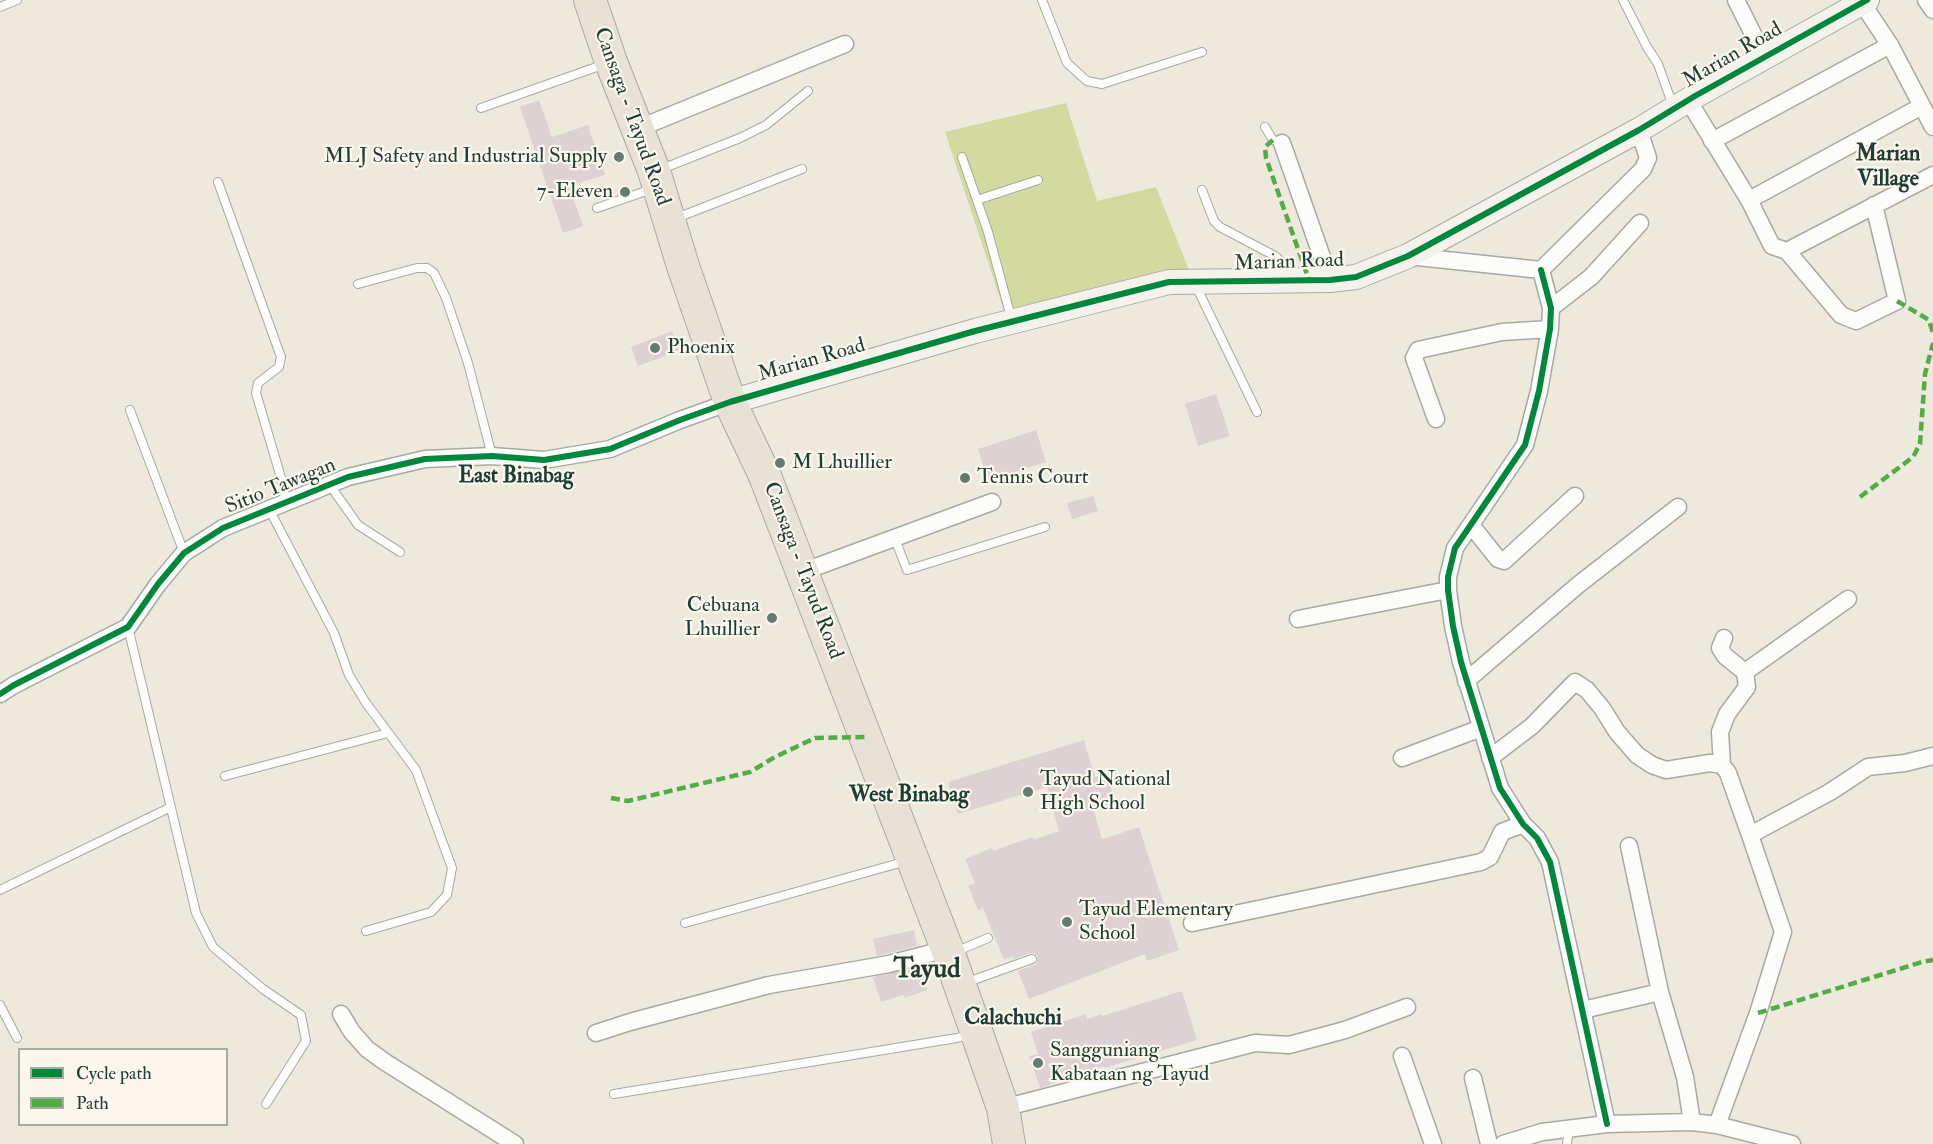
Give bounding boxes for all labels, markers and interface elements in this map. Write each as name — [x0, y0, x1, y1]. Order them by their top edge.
street label: Marian Road — [1679, 18, 1787, 94]
street label: Cansaga - Tayud Road — [587, 24, 675, 210]
district label: Marian Village — [1856, 142, 1920, 194]
place label: MLJ Safety and Industrial Supply — [324, 144, 607, 170]
marker: MLJ Safety and Industrial Supply — [612, 150, 626, 164]
place label: 7-Eleven — [537, 179, 613, 205]
marker: 7-Eleven — [618, 185, 632, 199]
street label: Marian Road — [1234, 248, 1344, 278]
street label: Marian Road — [756, 334, 868, 388]
place label: Phoenix — [667, 335, 735, 361]
marker: Phoenix — [648, 341, 662, 355]
place label: M Lhuillier — [792, 450, 892, 476]
street label: Sitio Tawagan — [222, 453, 340, 521]
marker: M Lhuillier — [773, 456, 787, 470]
district label: East Binabag — [458, 464, 574, 490]
place label: Tennis Court — [977, 465, 1089, 491]
marker: Tennis Court — [958, 471, 972, 485]
street label: Cansaga - Tayud Road — [757, 479, 847, 663]
place label: Cebuana Lhuillier — [685, 593, 760, 643]
marker: Cebuana Lhuillier — [765, 611, 779, 625]
place label: Tayud National High School — [1040, 767, 1171, 817]
district label: West Binabag — [849, 783, 969, 809]
marker: Tayud National High School — [1021, 785, 1035, 799]
place label: Tayud Elementary School — [1079, 897, 1233, 947]
marker: Tayud Elementary School — [1060, 915, 1074, 929]
district label: Tayud — [893, 955, 961, 987]
district label: Calachuchi — [964, 1006, 1062, 1032]
place label: Sangguniang Kabataan ng Tayud — [1050, 1038, 1209, 1088]
legend — [18, 1048, 228, 1126]
marker: Sangguniang Kabataan ng Tayud — [1031, 1056, 1045, 1070]
text: Cycle path — [76, 1062, 152, 1085]
text: Path — [76, 1092, 109, 1115]

